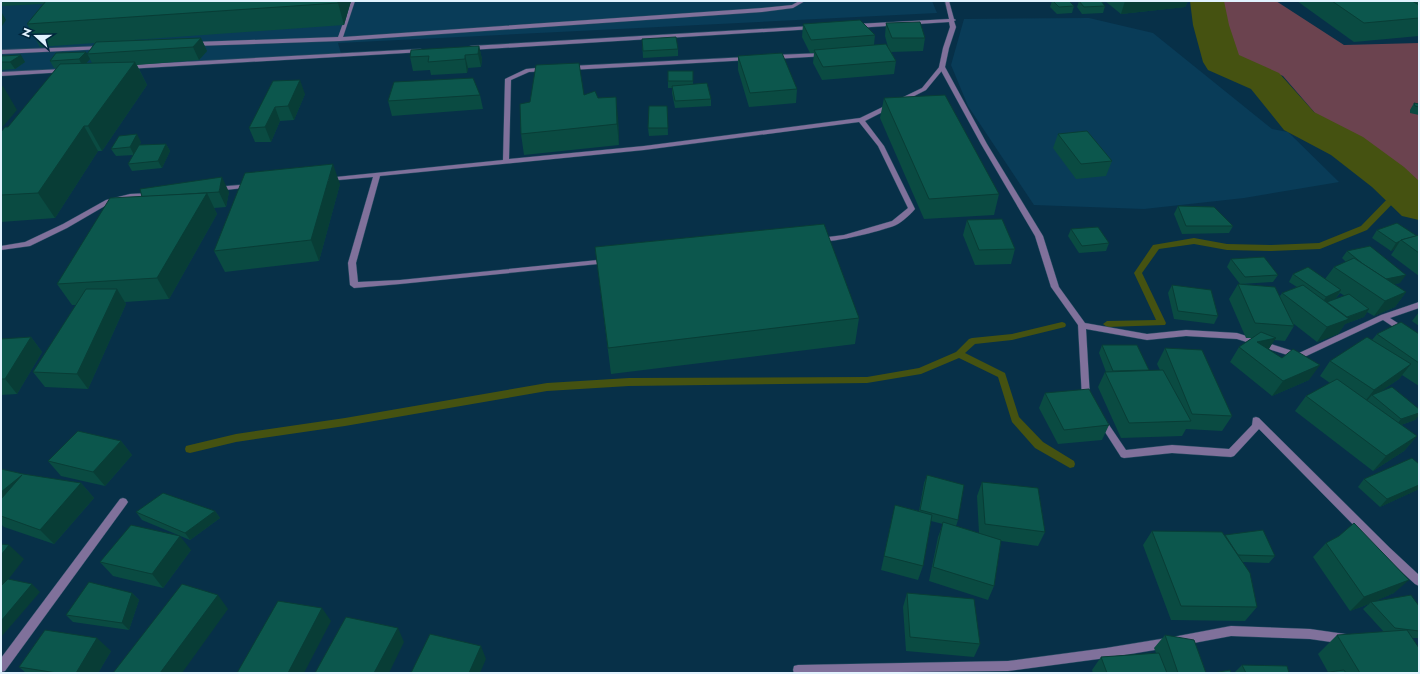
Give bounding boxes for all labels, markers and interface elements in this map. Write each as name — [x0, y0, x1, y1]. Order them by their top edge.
north arrow — [16, 16, 56, 56]
text: N — [18, 25, 36, 39]

